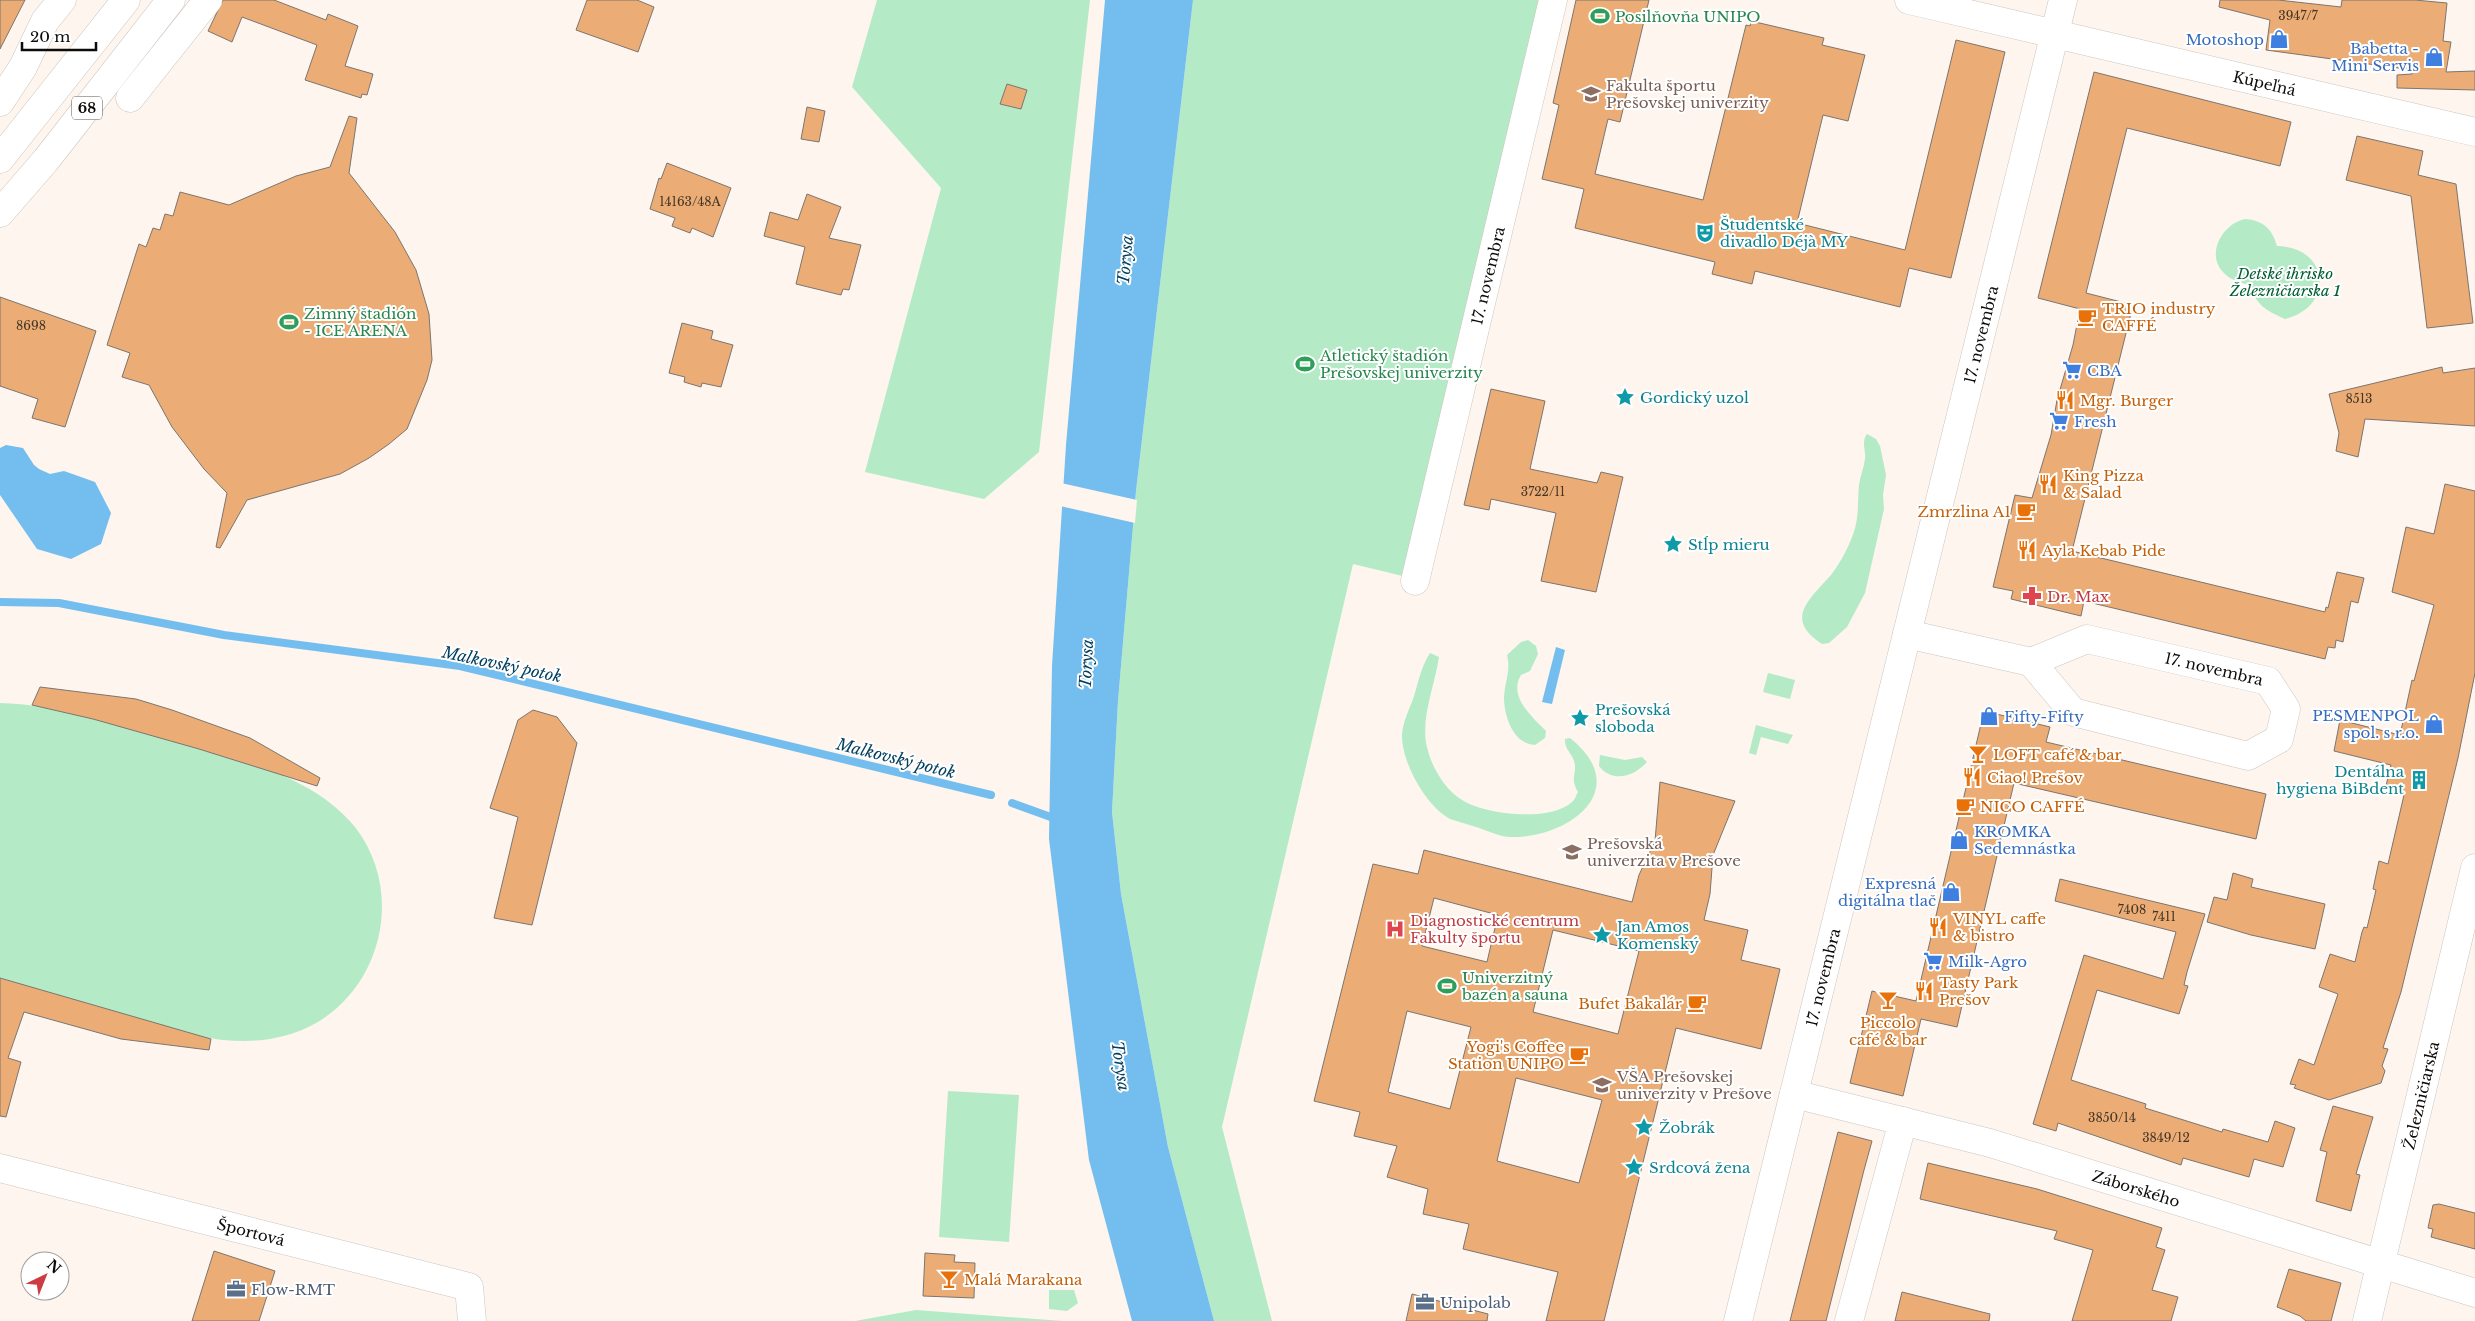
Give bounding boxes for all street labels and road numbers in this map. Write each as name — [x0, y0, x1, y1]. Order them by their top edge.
street label: Kúpeľná — [2231, 66, 2298, 100]
road number: 68 — [72, 96, 102, 120]
street label: 17. novembra — [1467, 224, 1509, 327]
street label: 17. novembra — [1960, 283, 2002, 385]
street label: 17. novembra — [2163, 648, 2266, 689]
street label: 17. novembra — [1801, 926, 1844, 1028]
street label: Železničiarska — [2399, 1039, 2443, 1151]
street label: Záborského — [2090, 1166, 2183, 1211]
street label: Športová — [215, 1214, 288, 1250]

